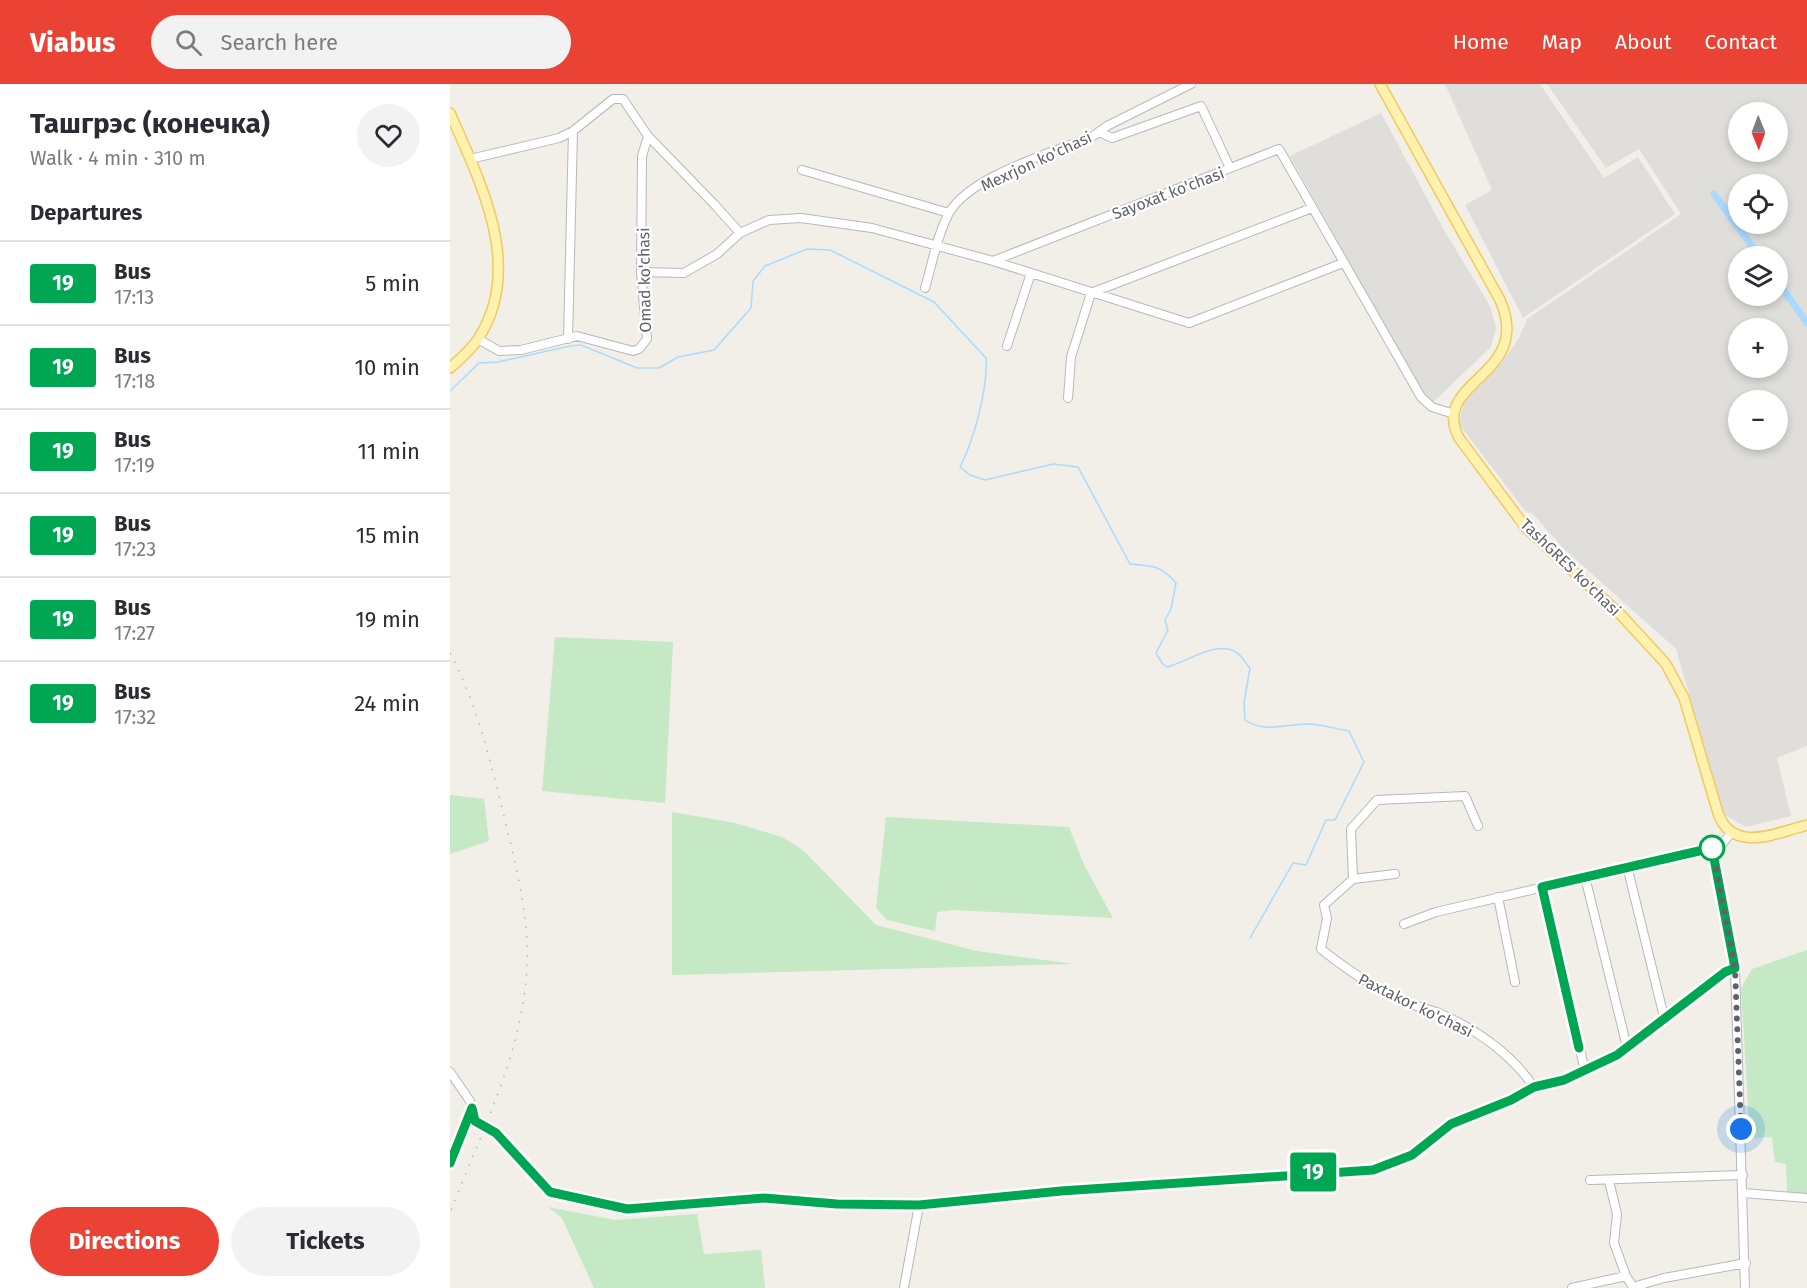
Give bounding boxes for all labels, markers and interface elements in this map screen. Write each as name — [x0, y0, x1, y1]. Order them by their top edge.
search box — [151, 15, 571, 69]
text: Viabus — [30, 26, 115, 59]
icon: search — [172, 26, 205, 59]
text: Search here — [220, 29, 338, 56]
text: Home — [1453, 29, 1509, 55]
text: Map — [1542, 29, 1582, 55]
text: About — [1615, 29, 1672, 55]
text: Contact — [1705, 29, 1777, 55]
north arrow — [1728, 102, 1788, 162]
map controls — [1728, 102, 1788, 450]
button: heart — [357, 104, 420, 167]
text: Ташгрэс (конечка) — [30, 107, 270, 140]
street label: Mexrjon ko'chasi — [978, 127, 1095, 195]
text: Walk · 4 min · 310 m — [30, 146, 206, 170]
street label: Sayoxat ko'chasi — [1109, 163, 1227, 224]
button: locate — [1728, 174, 1788, 234]
text: Departures — [30, 199, 142, 226]
street label: Omad ko'chasi — [634, 227, 655, 333]
button: layers — [1728, 246, 1788, 306]
text: Bus — [114, 258, 151, 285]
text: 19 — [52, 270, 74, 296]
text: 5 min — [365, 270, 420, 297]
text: 17:13 — [114, 285, 154, 309]
button: + — [1728, 318, 1788, 378]
text: Bus — [114, 342, 151, 369]
text: 19 — [52, 354, 74, 380]
text: 10 min — [354, 354, 420, 381]
text: 17:18 — [114, 369, 155, 393]
button: − — [1728, 390, 1788, 450]
text: Bus — [114, 426, 151, 453]
text: 19 — [52, 438, 74, 464]
text: 11 min — [357, 438, 420, 465]
text: 17:19 — [114, 453, 155, 477]
text: Bus — [114, 510, 151, 537]
street label: TashGRES ko'chasi — [1517, 515, 1625, 620]
text: 19 — [52, 522, 74, 548]
text: 15 min — [356, 522, 420, 549]
text: 17:23 — [114, 537, 156, 561]
text: Bus — [114, 594, 151, 621]
text: 19 — [52, 606, 74, 632]
text: 19 min — [355, 606, 420, 633]
text: 17:27 — [114, 621, 155, 645]
text: Bus — [114, 678, 151, 705]
text: 19 — [52, 690, 74, 716]
text: 24 min — [354, 690, 420, 717]
text: 17:32 — [114, 705, 156, 729]
unlabelled marker — [1699, 835, 1725, 861]
street label: Paxtakor ko'chasi — [1355, 969, 1476, 1041]
your location — [1726, 1114, 1756, 1144]
line badge: 19 — [1286, 1152, 1340, 1192]
text: 19 — [1302, 1159, 1324, 1185]
button: Directions — [30, 1207, 219, 1276]
button: Tickets — [231, 1207, 420, 1276]

